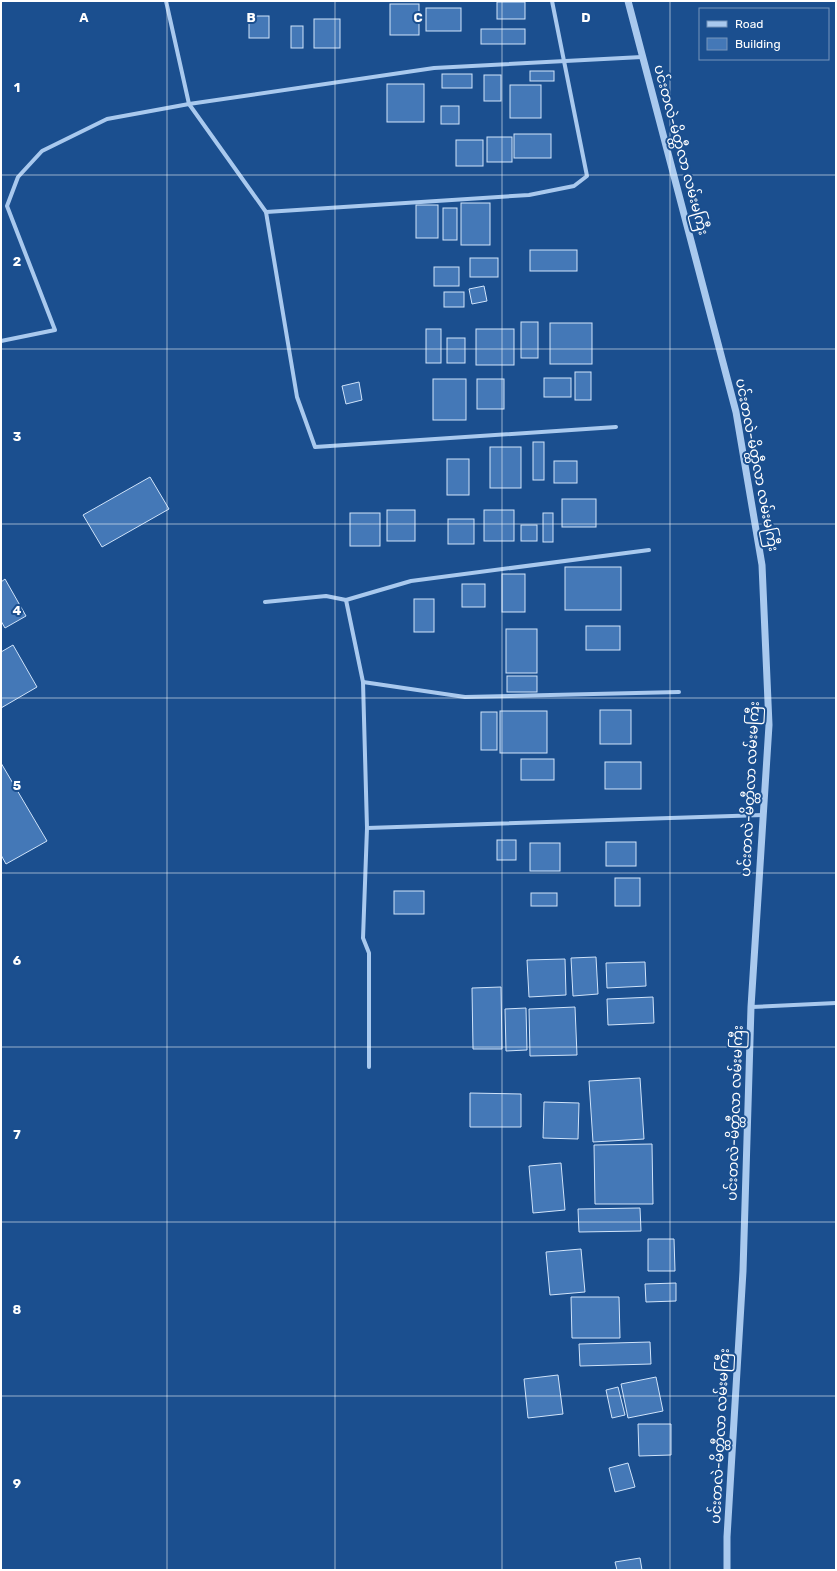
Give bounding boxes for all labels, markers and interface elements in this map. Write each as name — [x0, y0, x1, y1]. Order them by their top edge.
legend — [699, 8, 829, 60]
text: A — [79, 10, 89, 25]
text: B — [246, 10, 256, 25]
text: C — [413, 10, 423, 25]
text: D — [581, 10, 591, 25]
text: Road — [735, 17, 763, 31]
text: Building — [735, 37, 781, 51]
street label: ပင်းတလဲ-မိတ္ထီလာ လမ်းမကြီး — [647, 62, 714, 238]
text: 1 — [14, 80, 20, 95]
text: 2 — [13, 254, 21, 269]
street label: ပင်းတလဲ-မိတ္ထီလာ လမ်းမကြီး — [729, 377, 784, 553]
text: 3 — [13, 429, 22, 444]
text: 4 — [13, 603, 22, 618]
street label: ပင်းတလဲ-မိတ္ထီလာ လမ်းမကြီး — [735, 701, 766, 877]
text: 5 — [13, 778, 21, 793]
text: 6 — [13, 953, 22, 968]
street label: ပင်းတလဲ-မိတ္ထီလာ လမ်းမကြီး — [721, 1025, 750, 1201]
text: 7 — [13, 1127, 21, 1142]
text: 8 — [13, 1302, 22, 1317]
street label: ပင်းတလဲ-မိတ္ထီလာ လမ်းမကြီး — [705, 1348, 736, 1524]
text: 9 — [13, 1476, 21, 1491]

